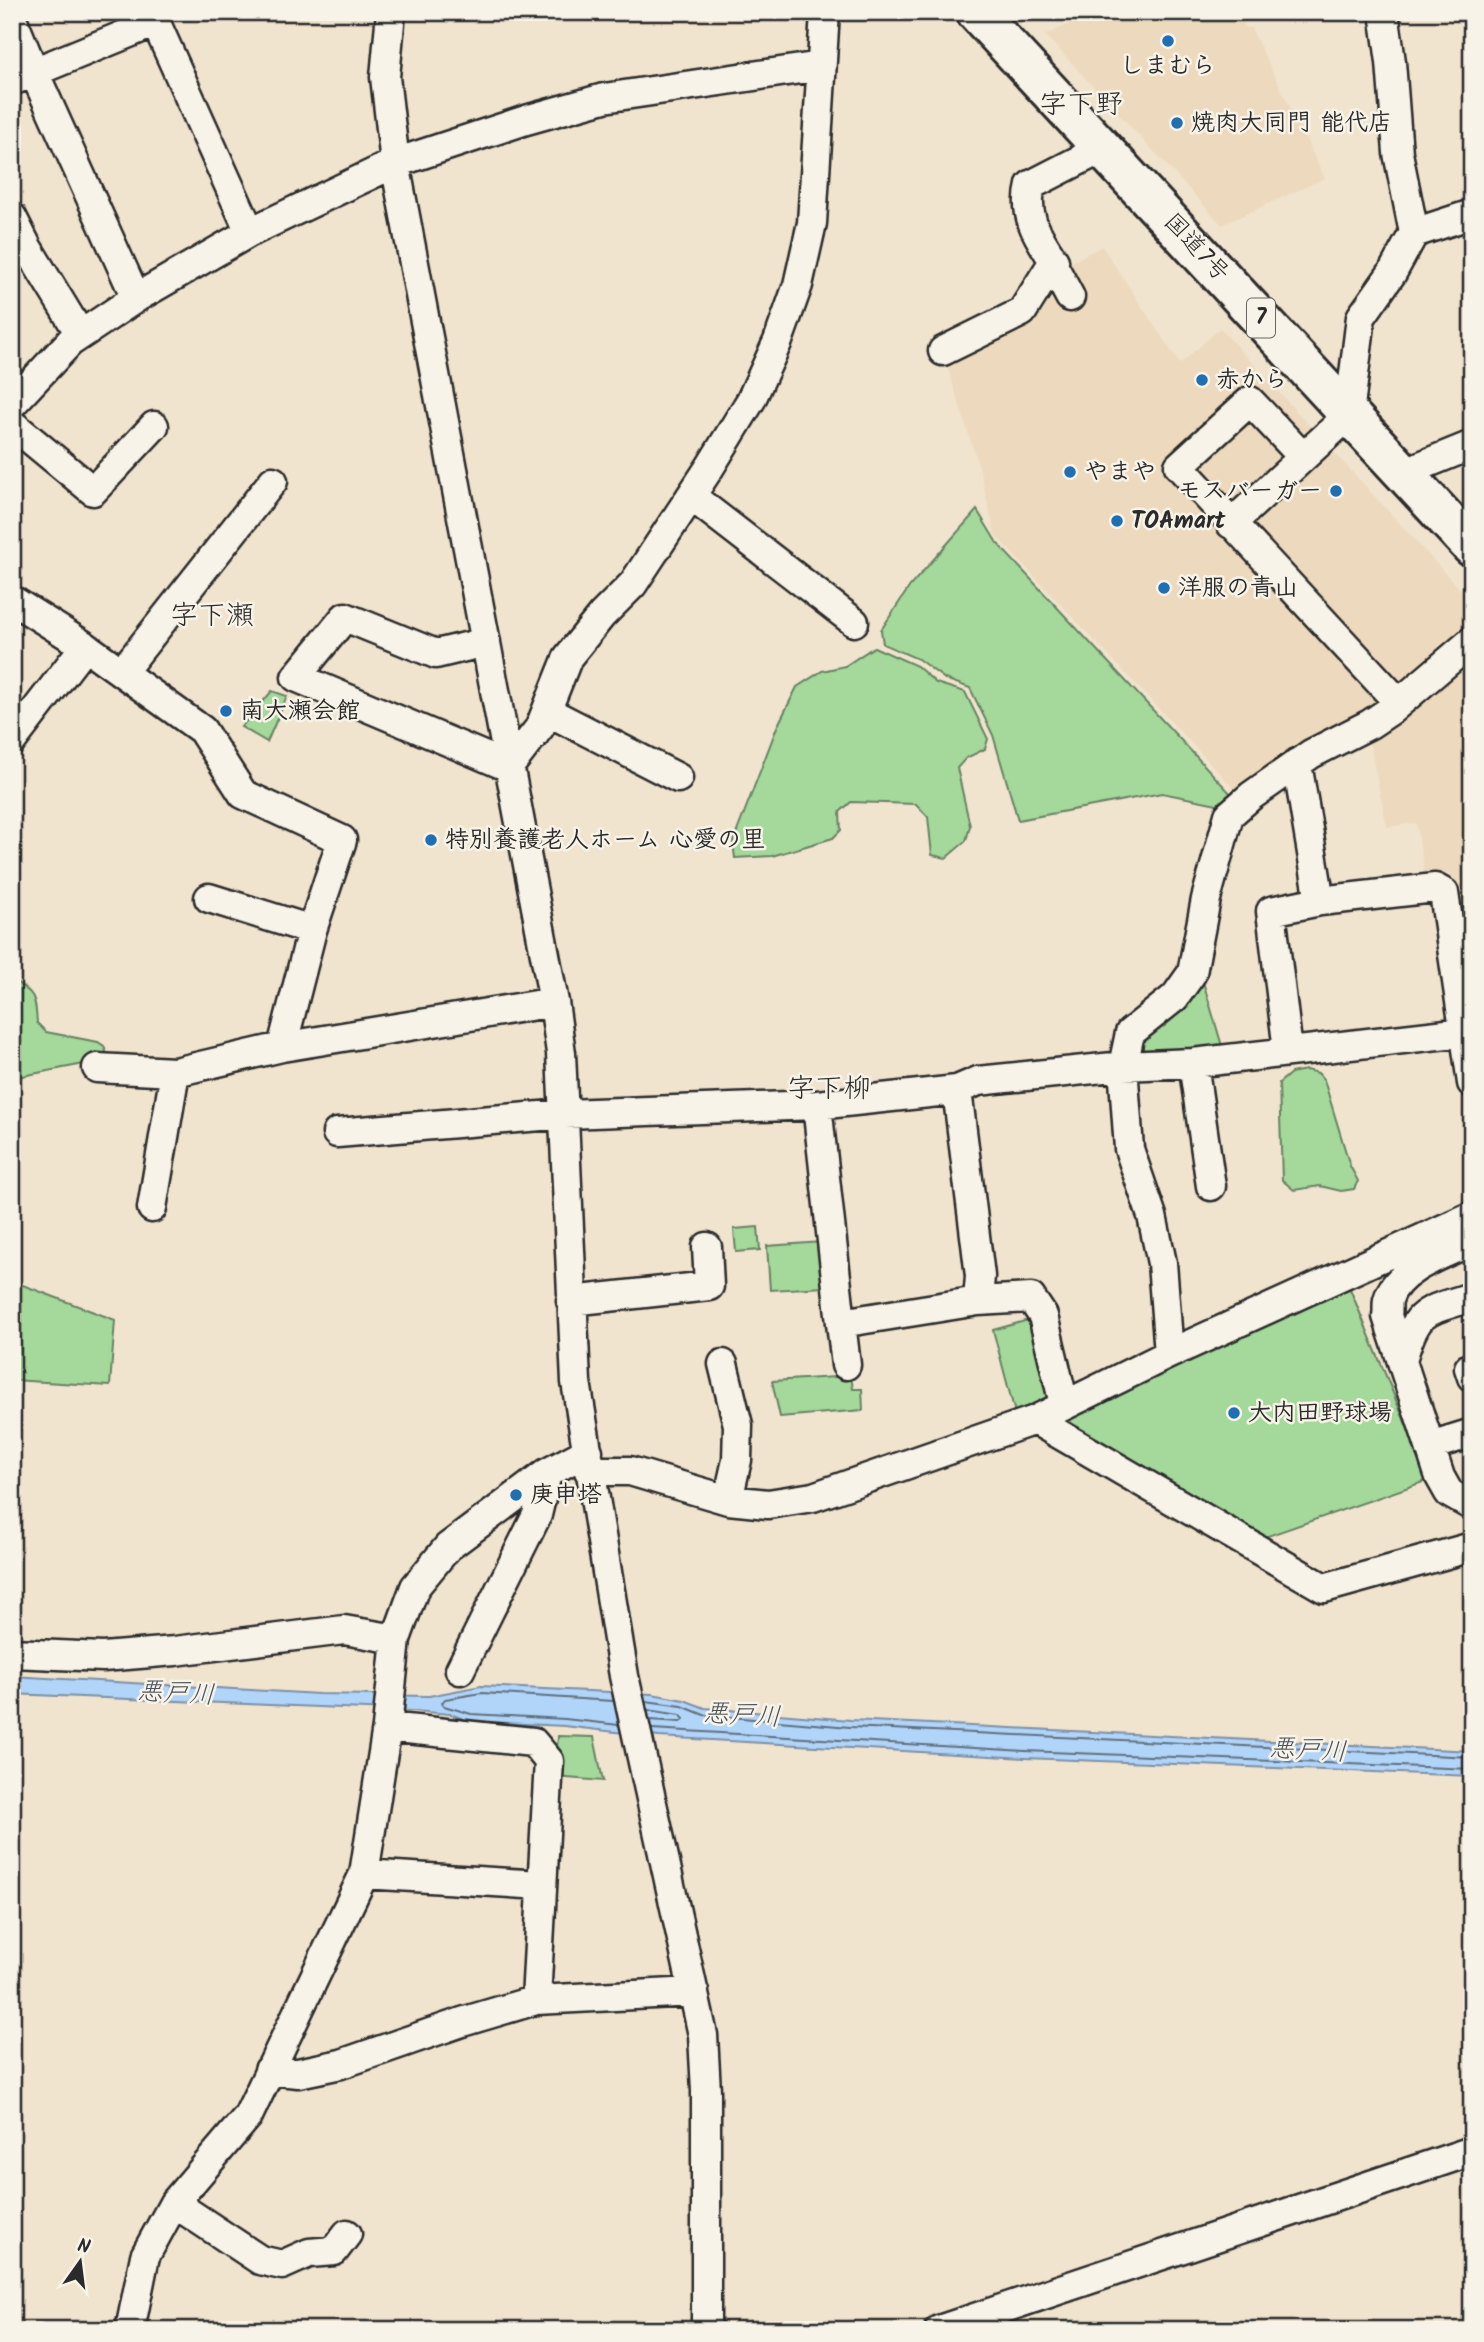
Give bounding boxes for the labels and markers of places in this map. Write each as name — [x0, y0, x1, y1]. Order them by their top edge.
marker: しまむら — [1160, 33, 1176, 49]
place label: しまむら — [1120, 47, 1216, 86]
place label: 焼肉大同門 能代店 — [1191, 104, 1392, 143]
marker: 焼肉大同門 能代店 — [1169, 115, 1185, 131]
place label: 赤から — [1216, 361, 1288, 400]
marker: 赤から — [1194, 372, 1210, 388]
place label: やまや — [1084, 453, 1156, 492]
marker: やまや — [1062, 464, 1078, 480]
place label: モスバーガー — [1178, 472, 1322, 511]
marker: モスバーガー — [1328, 483, 1344, 499]
place label: TOAmart — [1131, 502, 1227, 541]
marker: TOAmart — [1109, 513, 1125, 529]
place label: 洋服の青山 — [1178, 569, 1298, 608]
marker: 洋服の青山 — [1156, 580, 1172, 596]
place label: 南大瀬会館 — [240, 692, 360, 731]
marker: 南大瀬会館 — [218, 703, 234, 719]
place label: 特別養護老人ホーム 心愛の里 — [445, 821, 765, 860]
marker: 特別養護老人ホーム 心愛の里 — [423, 832, 439, 848]
place label: 大内田野球場 — [1248, 1394, 1392, 1433]
marker: 大内田野球場 — [1226, 1405, 1242, 1421]
place label: 庚申塔 — [530, 1476, 602, 1515]
marker: 庚申塔 — [508, 1487, 524, 1503]

